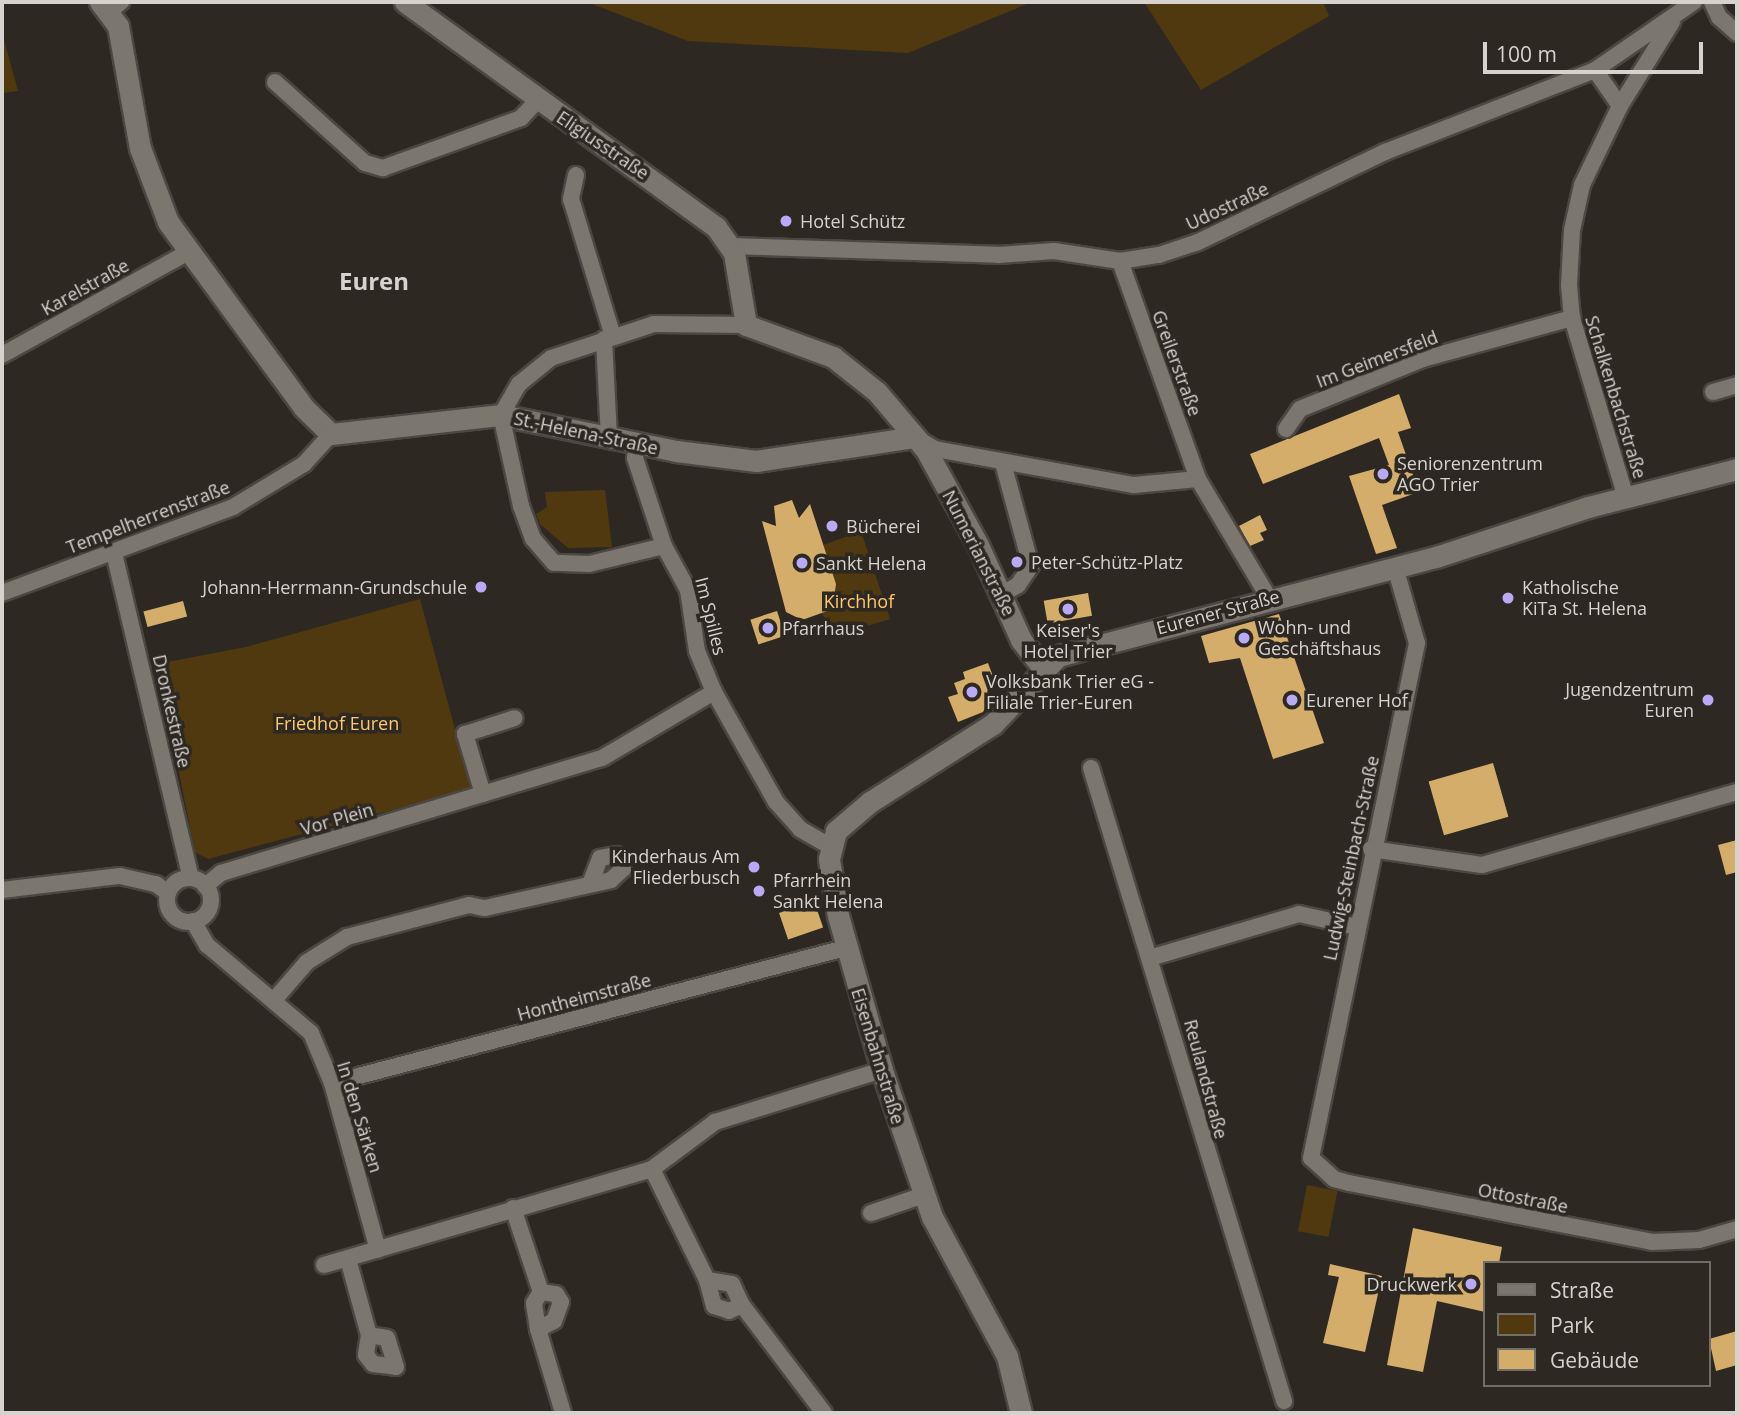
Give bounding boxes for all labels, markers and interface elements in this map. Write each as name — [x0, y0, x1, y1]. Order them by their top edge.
scale bar — [1487, 28, 1708, 72]
text: 100 m — [1496, 40, 1557, 68]
street label: Eligiusstraße — [553, 106, 653, 184]
street label: Udostraße — [1182, 177, 1272, 235]
place label: Hotel Schütz — [800, 210, 905, 232]
marker: Hotel Schütz — [778, 213, 794, 229]
street label: Karelstraße — [37, 254, 133, 320]
district label: Euren — [339, 267, 409, 295]
street label: Greilerstraße — [1148, 307, 1206, 419]
street label: Schalkenbachstraße — [1581, 313, 1651, 481]
street label: Im Geimersfeld — [1313, 326, 1441, 392]
street label: St.-Helena-Straße — [512, 407, 660, 459]
place label: Seniorenzentrum AGO Trier — [1397, 453, 1543, 496]
marker: Seniorenzentrum AGO Trier — [1375, 466, 1391, 482]
street label: Tempelherrenstraße — [63, 476, 233, 558]
street label: Numerianstraße — [938, 487, 1020, 619]
place label: Bücherei — [846, 515, 920, 537]
marker: Bücherei — [824, 518, 840, 534]
place label: Peter-Schütz-Platz — [1031, 551, 1183, 573]
place label: Sankt Helena — [816, 552, 927, 574]
marker: Peter-Schütz-Platz — [1009, 554, 1025, 570]
marker: Sankt Helena — [794, 555, 810, 571]
street label: Im Spilles — [691, 575, 731, 657]
place label: Johann-Herrmann-Grundschule — [202, 576, 467, 598]
place label: Katholische KiTa St. Helena — [1522, 577, 1647, 620]
marker: Johann-Herrmann-Grundschule — [473, 579, 489, 595]
street label: Eurener Straße — [1154, 585, 1282, 639]
park label: Kirchhof — [824, 590, 894, 612]
marker: Katholische KiTa St. Helena — [1500, 590, 1516, 606]
marker: Keiser's Hotel Trier — [1060, 601, 1076, 617]
place label: Pfarrhaus — [782, 617, 864, 639]
place label: Wohn- und Geschäftshaus — [1258, 617, 1381, 660]
marker: Pfarrhaus — [760, 620, 776, 636]
place label: Keiser's Hotel Trier — [1023, 620, 1113, 662]
marker: Wohn- und Geschäftshaus — [1236, 630, 1252, 646]
street label: Dronkestraße — [148, 652, 196, 770]
place label: Volksbank Trier eG - Filiale Trier-Euren — [986, 671, 1154, 714]
place label: Jugendzentrum Euren — [1565, 679, 1694, 722]
marker: Volksbank Trier eG - Filiale Trier-Euren — [964, 684, 980, 700]
place label: Eurener Hof — [1306, 689, 1408, 711]
marker: Eurener Hof — [1284, 692, 1300, 708]
marker: Jugendzentrum Euren — [1700, 692, 1716, 708]
park label: Friedhof Euren — [275, 712, 399, 734]
street label: Ludwig-Steinbach-Straße — [1319, 754, 1383, 962]
street label: Vor Plein — [298, 798, 376, 840]
place label: Kinderhaus Am Fliederbusch — [612, 846, 740, 888]
marker: Kinderhaus Am Fliederbusch — [746, 859, 762, 875]
place label: Pfarrhein Sankt Helena — [773, 870, 884, 912]
marker: Pfarrhein Sankt Helena — [751, 883, 767, 899]
street label: Hontheimstraße — [515, 969, 653, 1025]
street label: Eisenbahnstraße — [847, 985, 909, 1127]
street label: Reulandstraße — [1180, 1017, 1232, 1141]
street label: In den Särken — [333, 1059, 387, 1175]
street label: Ottostraße — [1476, 1179, 1570, 1217]
legend — [1484, 1261, 1711, 1387]
place label: Druckwerk — [1367, 1273, 1457, 1295]
marker: Druckwerk — [1463, 1276, 1479, 1292]
text: Straße — [1550, 1276, 1614, 1304]
text: Park — [1550, 1311, 1594, 1339]
text: Gebäude — [1550, 1346, 1639, 1374]

